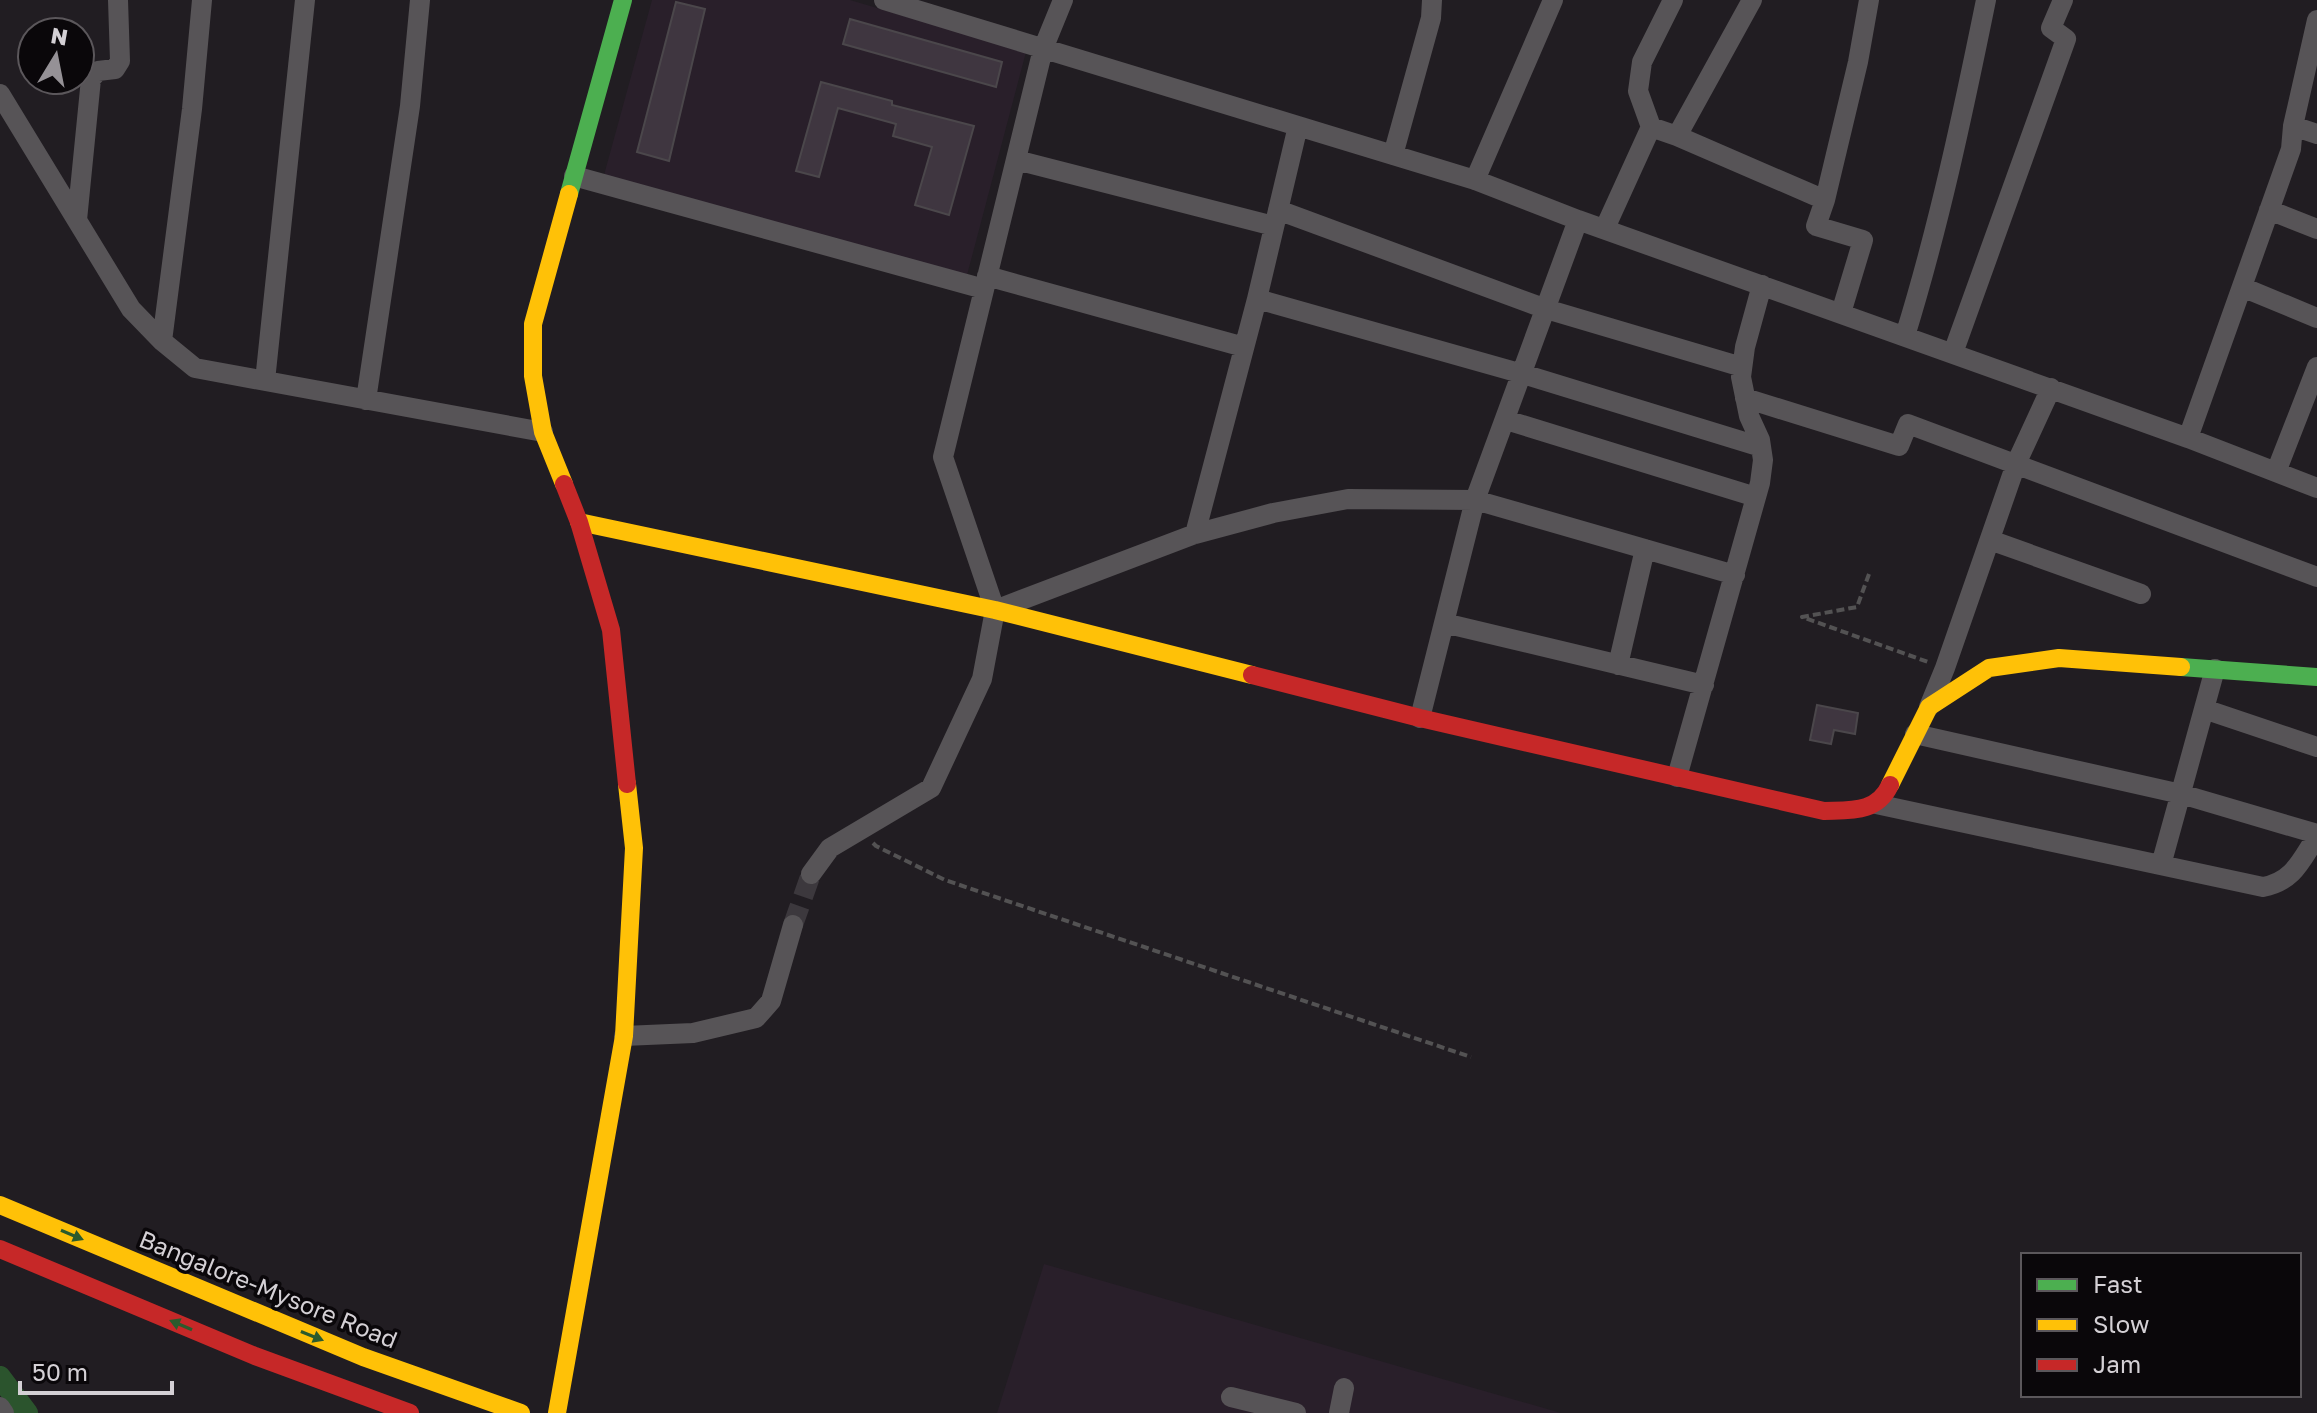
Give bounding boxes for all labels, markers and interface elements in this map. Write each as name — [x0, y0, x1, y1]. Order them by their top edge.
north arrow — [16, 16, 96, 96]
text: N — [49, 21, 70, 51]
street label: Bangalore-Mysore Road — [135, 1224, 402, 1354]
one-way arrow — [60, 1229, 84, 1242]
legend — [2021, 1253, 2301, 1397]
text: Fast — [2093, 1269, 2143, 1298]
text: Slow — [2093, 1309, 2149, 1338]
one-way arrow — [169, 1319, 192, 1332]
one-way arrow — [300, 1329, 324, 1342]
scale bar — [20, 1345, 172, 1395]
text: Jam — [2093, 1349, 2141, 1378]
text: 50 m — [32, 1357, 88, 1386]

